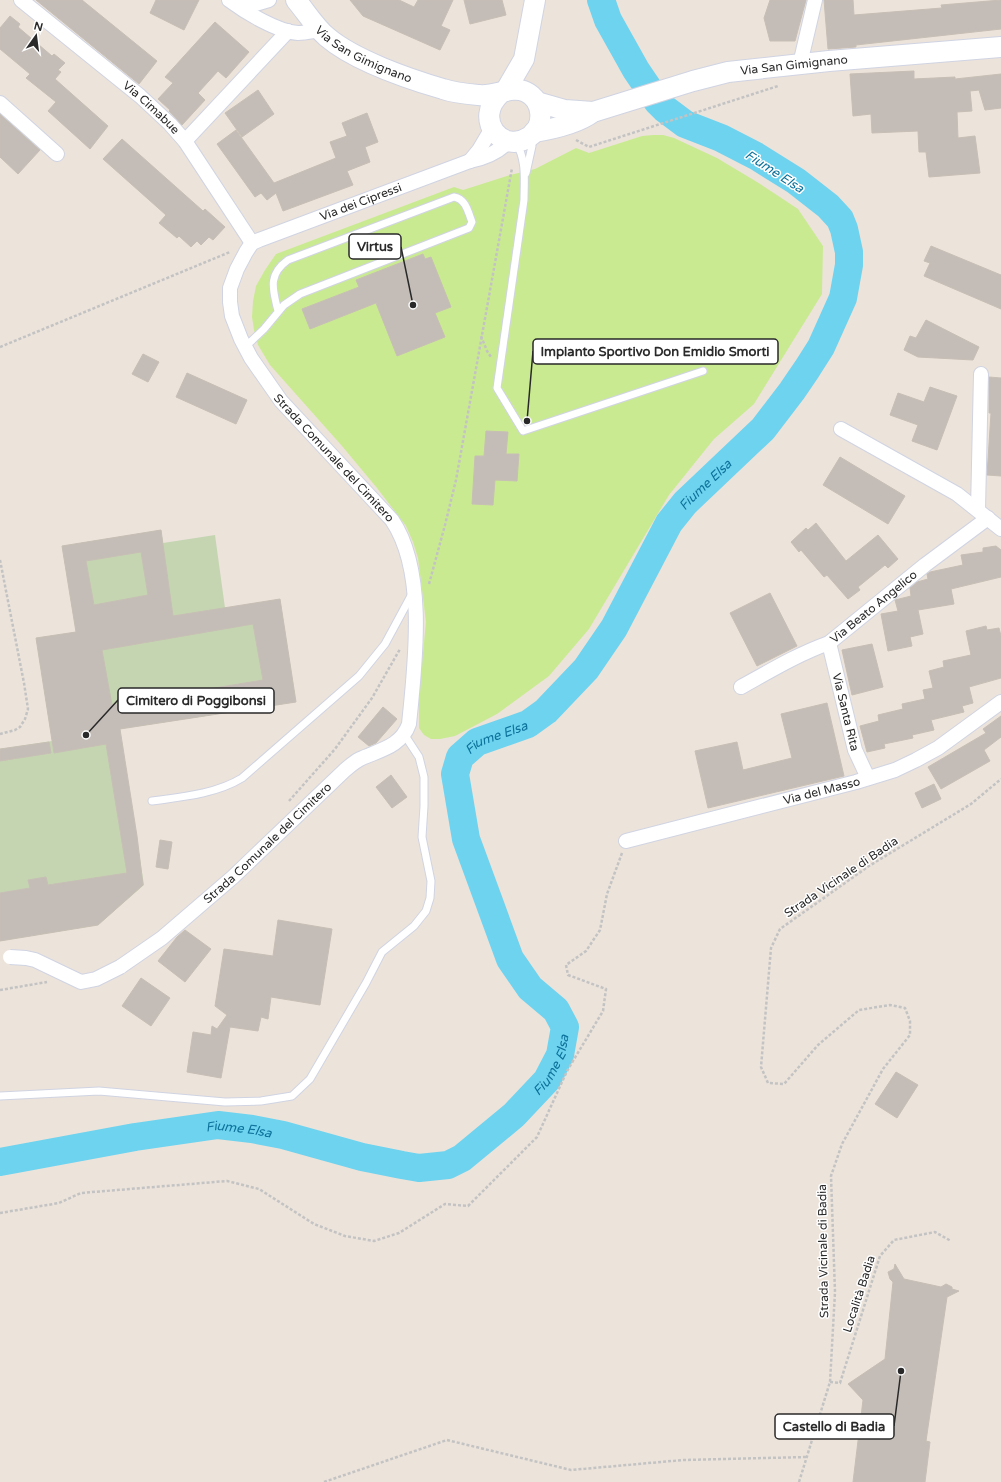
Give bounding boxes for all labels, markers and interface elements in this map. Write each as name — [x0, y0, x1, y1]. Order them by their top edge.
north arrow — [16, 16, 56, 56]
text: N — [32, 19, 44, 34]
street label: Via San Gimignano — [312, 23, 414, 86]
street label: Via San Gimignano — [739, 53, 848, 78]
street label: Via Cimabue — [120, 78, 183, 137]
water label: Fiume Elsa — [742, 147, 807, 197]
street label: Via dei Cipressi — [318, 180, 404, 224]
callout: Virtus — [349, 234, 401, 259]
text: Virtus — [357, 239, 393, 255]
callout: Impianto Sportivo Don Emidio Smorti — [533, 339, 778, 364]
text: Impianto Sportivo Don Emidio Smorti — [540, 344, 770, 360]
street label: Strada Comunale del Cimitero — [271, 391, 397, 525]
water label: Fiume Elsa — [676, 456, 736, 513]
street label: Via Beato Angelico — [827, 567, 920, 646]
street label: Via Santa Rita — [830, 672, 862, 752]
callout: Cimitero di Poggibonsi — [118, 688, 274, 713]
text: Cimitero di Poggibonsi — [126, 693, 266, 709]
water label: Fiume Elsa — [462, 718, 530, 758]
street label: Via del Masso — [782, 774, 862, 807]
street label: Strada Comunale del Cimitero — [201, 780, 334, 906]
street label: Strada Vicinale di Badia — [782, 834, 900, 920]
water label: Fiume Elsa — [530, 1033, 573, 1099]
water label: Fiume Elsa — [205, 1118, 274, 1142]
street label: Strada Vicinale di Badia — [815, 1184, 831, 1318]
street label: Località Badia — [840, 1254, 878, 1334]
callout: Castello di Badia — [775, 1414, 894, 1439]
text: Castello di Badia — [783, 1419, 885, 1435]

